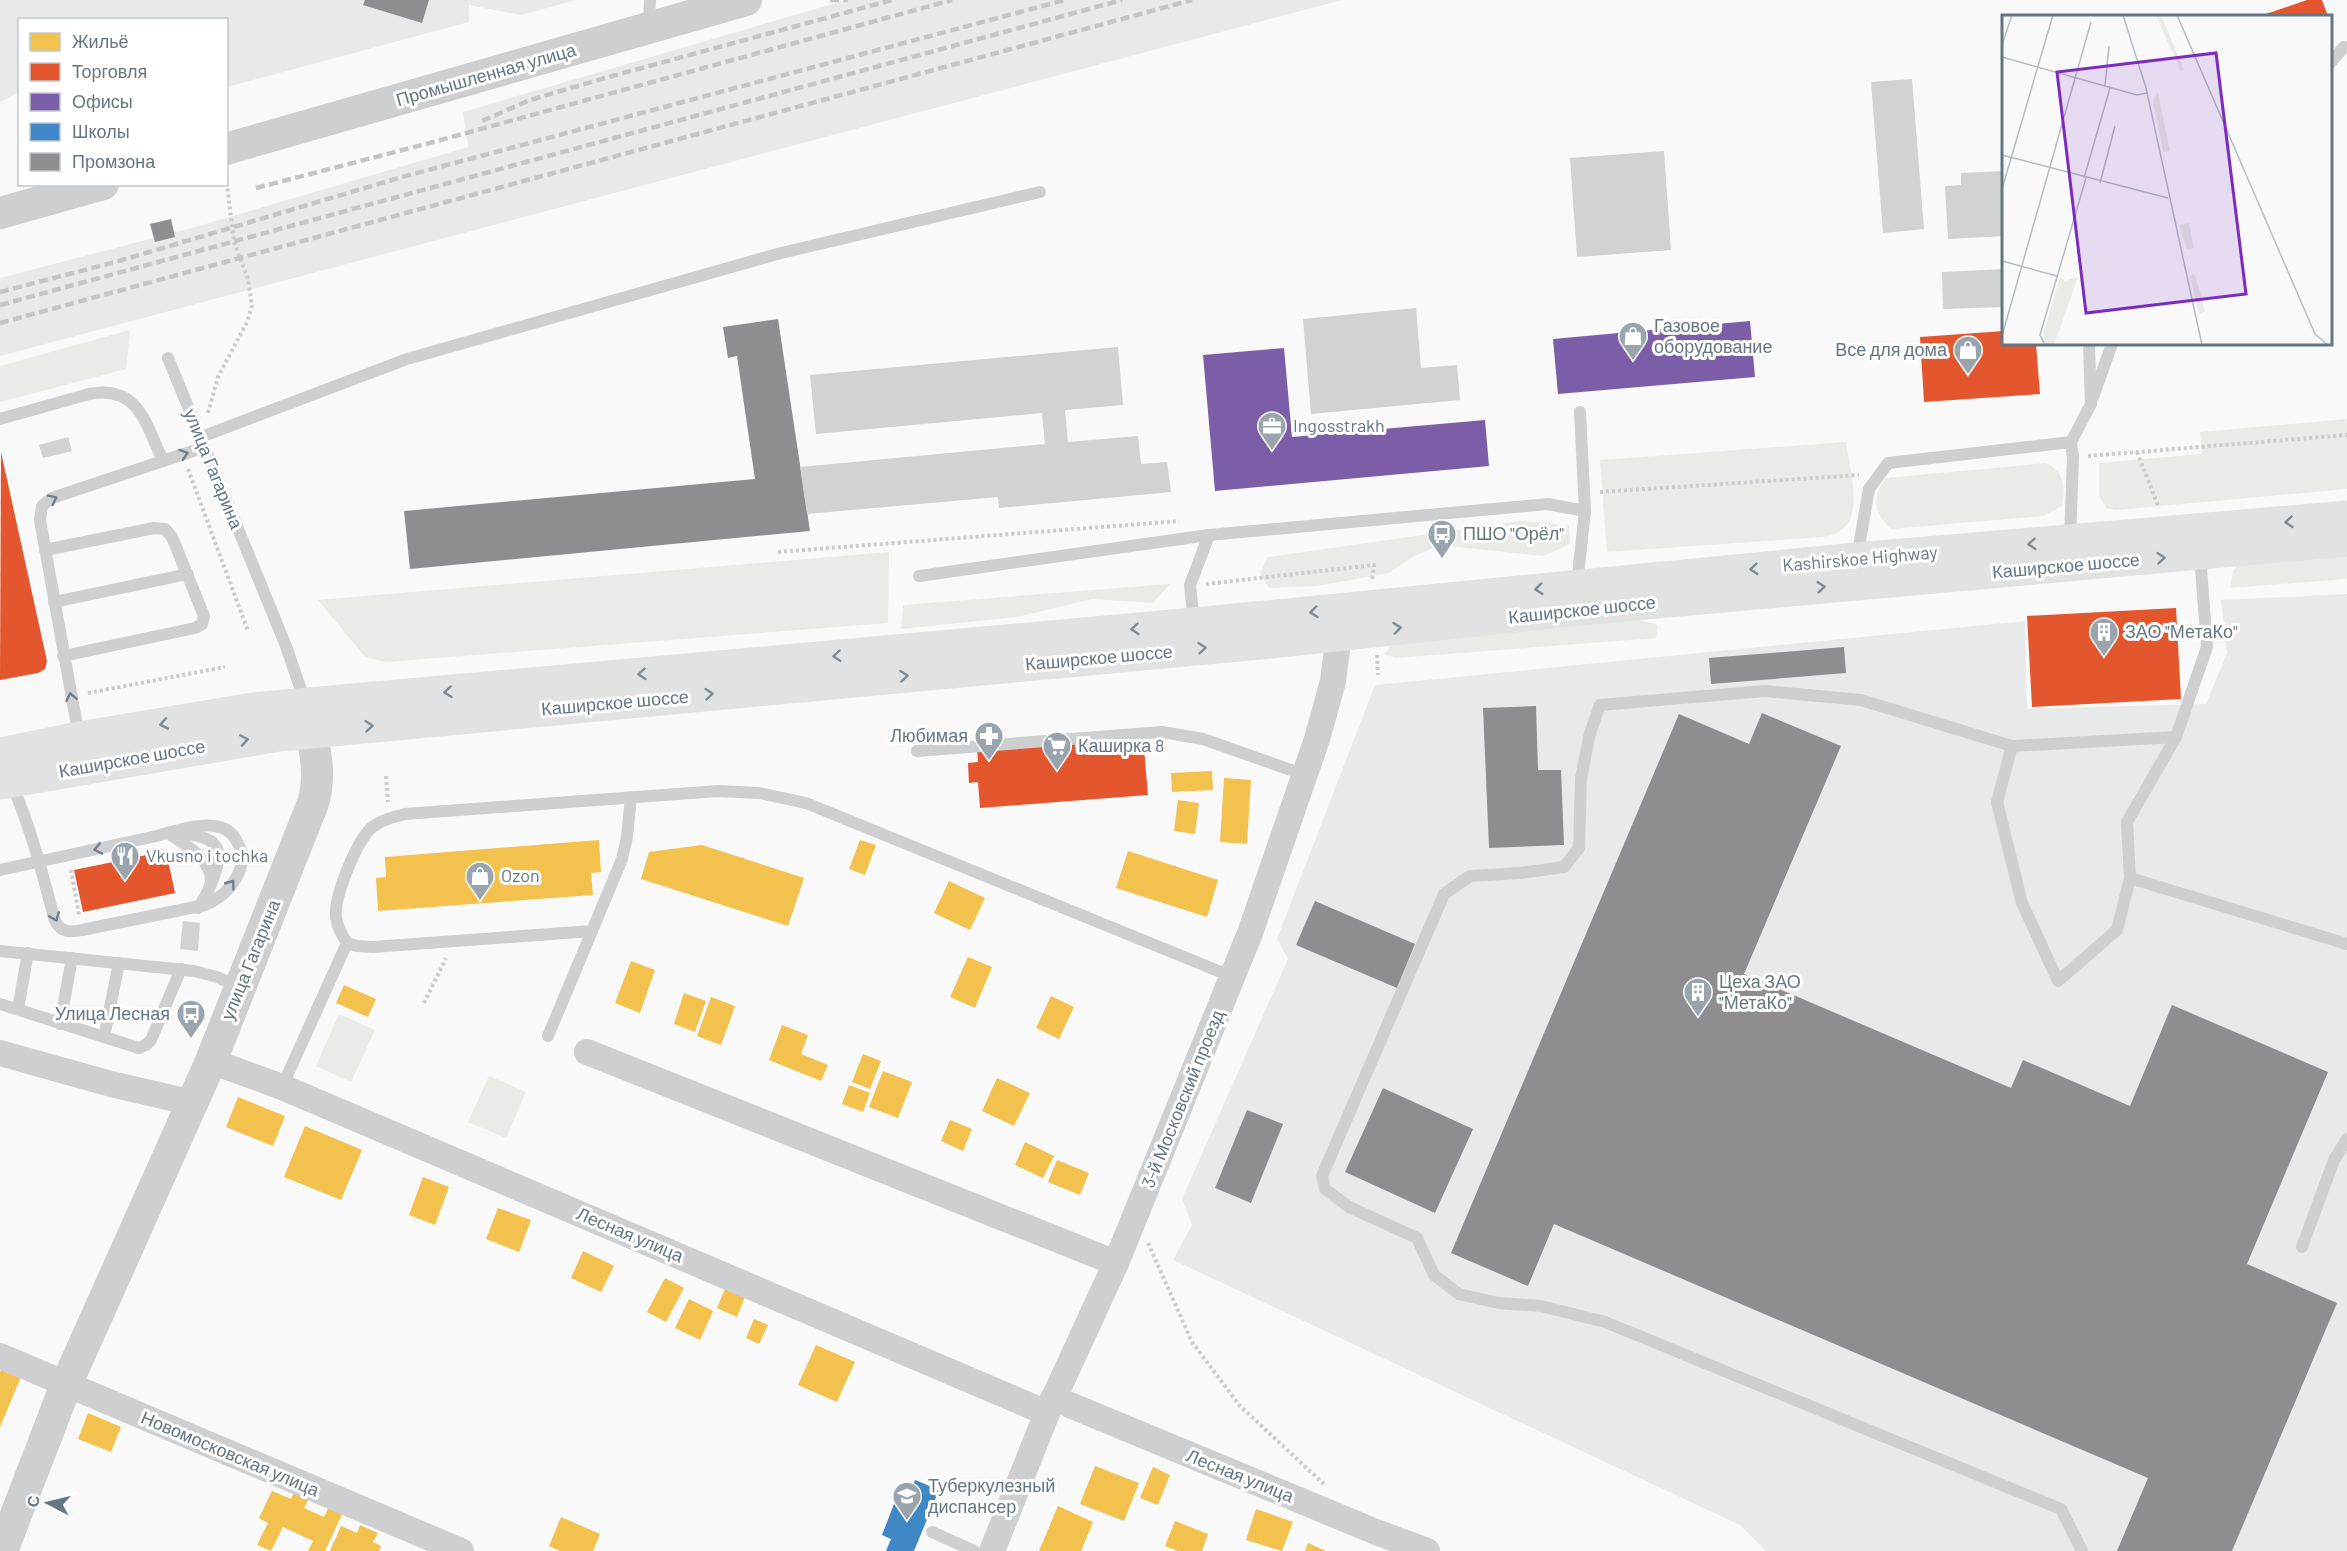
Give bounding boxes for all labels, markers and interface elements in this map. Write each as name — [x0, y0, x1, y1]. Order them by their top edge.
inset map — [2002, 15, 2332, 345]
legend — [18, 18, 228, 186]
text: Жильё — [72, 30, 129, 52]
street label: Промышленная улица — [393, 38, 579, 110]
text: Торговля — [72, 60, 147, 82]
text: Офисы — [72, 90, 133, 112]
text: Школы — [72, 120, 130, 142]
text: Промзона — [72, 150, 156, 172]
place label: Газовое оборудование — [1654, 314, 1772, 357]
shop icon: Газовое оборудование — [1617, 320, 1649, 362]
shop icon: Все для дома — [1952, 334, 1984, 376]
place label: Все для дома — [1835, 338, 1948, 360]
street label: улица Гагарина — [180, 405, 248, 533]
office icon: Ingosstrakh — [1256, 410, 1288, 452]
place label: Ingosstrakh — [1293, 414, 1385, 436]
one-way arrow — [178, 449, 189, 462]
one-way arrow — [47, 494, 58, 506]
one-way arrow — [2284, 515, 2293, 528]
bus stop icon: ПШО "Орёл" — [1426, 518, 1458, 560]
place label: ПШО "Орёл" — [1463, 522, 1564, 544]
one-way arrow — [2027, 537, 2036, 550]
street label: Kashirskoe Highway — [1781, 540, 1938, 576]
street label: Каширское шоссе — [1991, 548, 2141, 582]
one-way arrow — [2157, 552, 2166, 565]
one-way arrow — [1749, 562, 1758, 575]
one-way arrow — [1816, 581, 1825, 594]
one-way arrow — [1534, 582, 1543, 595]
street label: Каширское шоссе — [1507, 590, 1657, 628]
one-way arrow — [1310, 605, 1319, 618]
building icon: ЗАО "МетаКо" — [2088, 616, 2120, 658]
place label: ЗАО "МетаКо" — [2125, 620, 2238, 642]
one-way arrow — [1131, 622, 1140, 635]
one-way arrow — [1392, 622, 1401, 635]
street label: Каширское шоссе — [1024, 640, 1174, 674]
one-way arrow — [1198, 642, 1207, 655]
one-way arrow — [832, 649, 841, 662]
one-way arrow — [638, 667, 647, 680]
one-way arrow — [899, 670, 908, 683]
one-way arrow — [444, 685, 453, 698]
street label: Каширское шоссе — [540, 685, 690, 719]
one-way arrow — [705, 688, 714, 701]
one-way arrow — [65, 692, 78, 702]
one-way arrow — [159, 717, 169, 730]
one-way arrow — [364, 720, 374, 733]
pharmacy icon: Любимая — [973, 720, 1005, 762]
place label: Любимая — [890, 724, 968, 746]
supermarket icon: Каширка 8 — [1041, 730, 1073, 772]
street label: Каширское шоссе — [57, 734, 207, 782]
one-way arrow — [239, 734, 248, 746]
place label: Каширка 8 — [1078, 734, 1164, 756]
restaurant icon: Vkusno i tochka — [109, 840, 141, 882]
one-way arrow — [93, 841, 103, 854]
place label: Vkusno i tochka — [146, 844, 268, 866]
shop icon: Ozon — [464, 860, 496, 902]
place label: Ozon — [501, 864, 540, 886]
one-way arrow — [224, 880, 235, 891]
street label: улица Гагарина — [216, 895, 285, 1023]
one-way arrow — [48, 911, 60, 922]
place label: Цеха ЗАО "МетаКо" — [1719, 970, 1801, 1013]
building icon: Цеха ЗАО "МетаКо" — [1682, 976, 1714, 1018]
bus stop icon: Улица Лесная — [175, 998, 207, 1040]
place label: Улица Лесная — [55, 1002, 170, 1024]
street label: 3-й Московский проезд — [1136, 1006, 1228, 1191]
street label: Лесная улица — [574, 1202, 688, 1267]
street label: Новомосковская улица — [138, 1406, 324, 1501]
street label: Лесная улица — [1184, 1444, 1298, 1507]
north arrow — [18, 1473, 78, 1533]
place label: Туберкулезный диспансер — [928, 1474, 1055, 1517]
school or university icon: Туберкулезный диспансер — [891, 1480, 923, 1522]
text: С — [22, 1494, 43, 1508]

